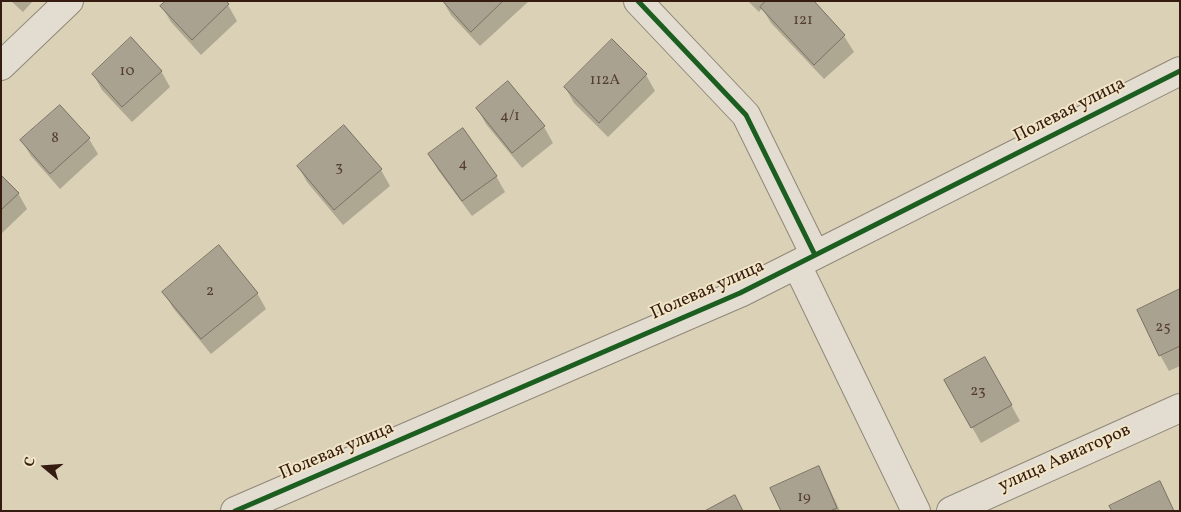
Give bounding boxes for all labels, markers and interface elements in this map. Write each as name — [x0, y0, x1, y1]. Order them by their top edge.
house number: 121 — [793, 12, 813, 30]
house number: 10 — [120, 63, 134, 81]
house number: 112А — [590, 72, 620, 90]
street label: Полевая улица — [1011, 74, 1129, 148]
house number: 4/1 — [500, 108, 520, 126]
house number: 8 — [51, 130, 59, 148]
house number: 4 — [459, 156, 467, 174]
house number: 3 — [335, 159, 343, 177]
street label: Полевая улица — [648, 256, 768, 326]
house number: 2 — [206, 283, 214, 301]
house number: 25 — [1155, 319, 1171, 337]
house number: 23 — [970, 383, 986, 401]
street label: Полевая улица — [276, 418, 398, 486]
street label: улица Авиаторов — [996, 420, 1134, 498]
north arrow — [20, 442, 70, 492]
text: С — [20, 455, 41, 469]
house number: 19 — [797, 489, 811, 507]

